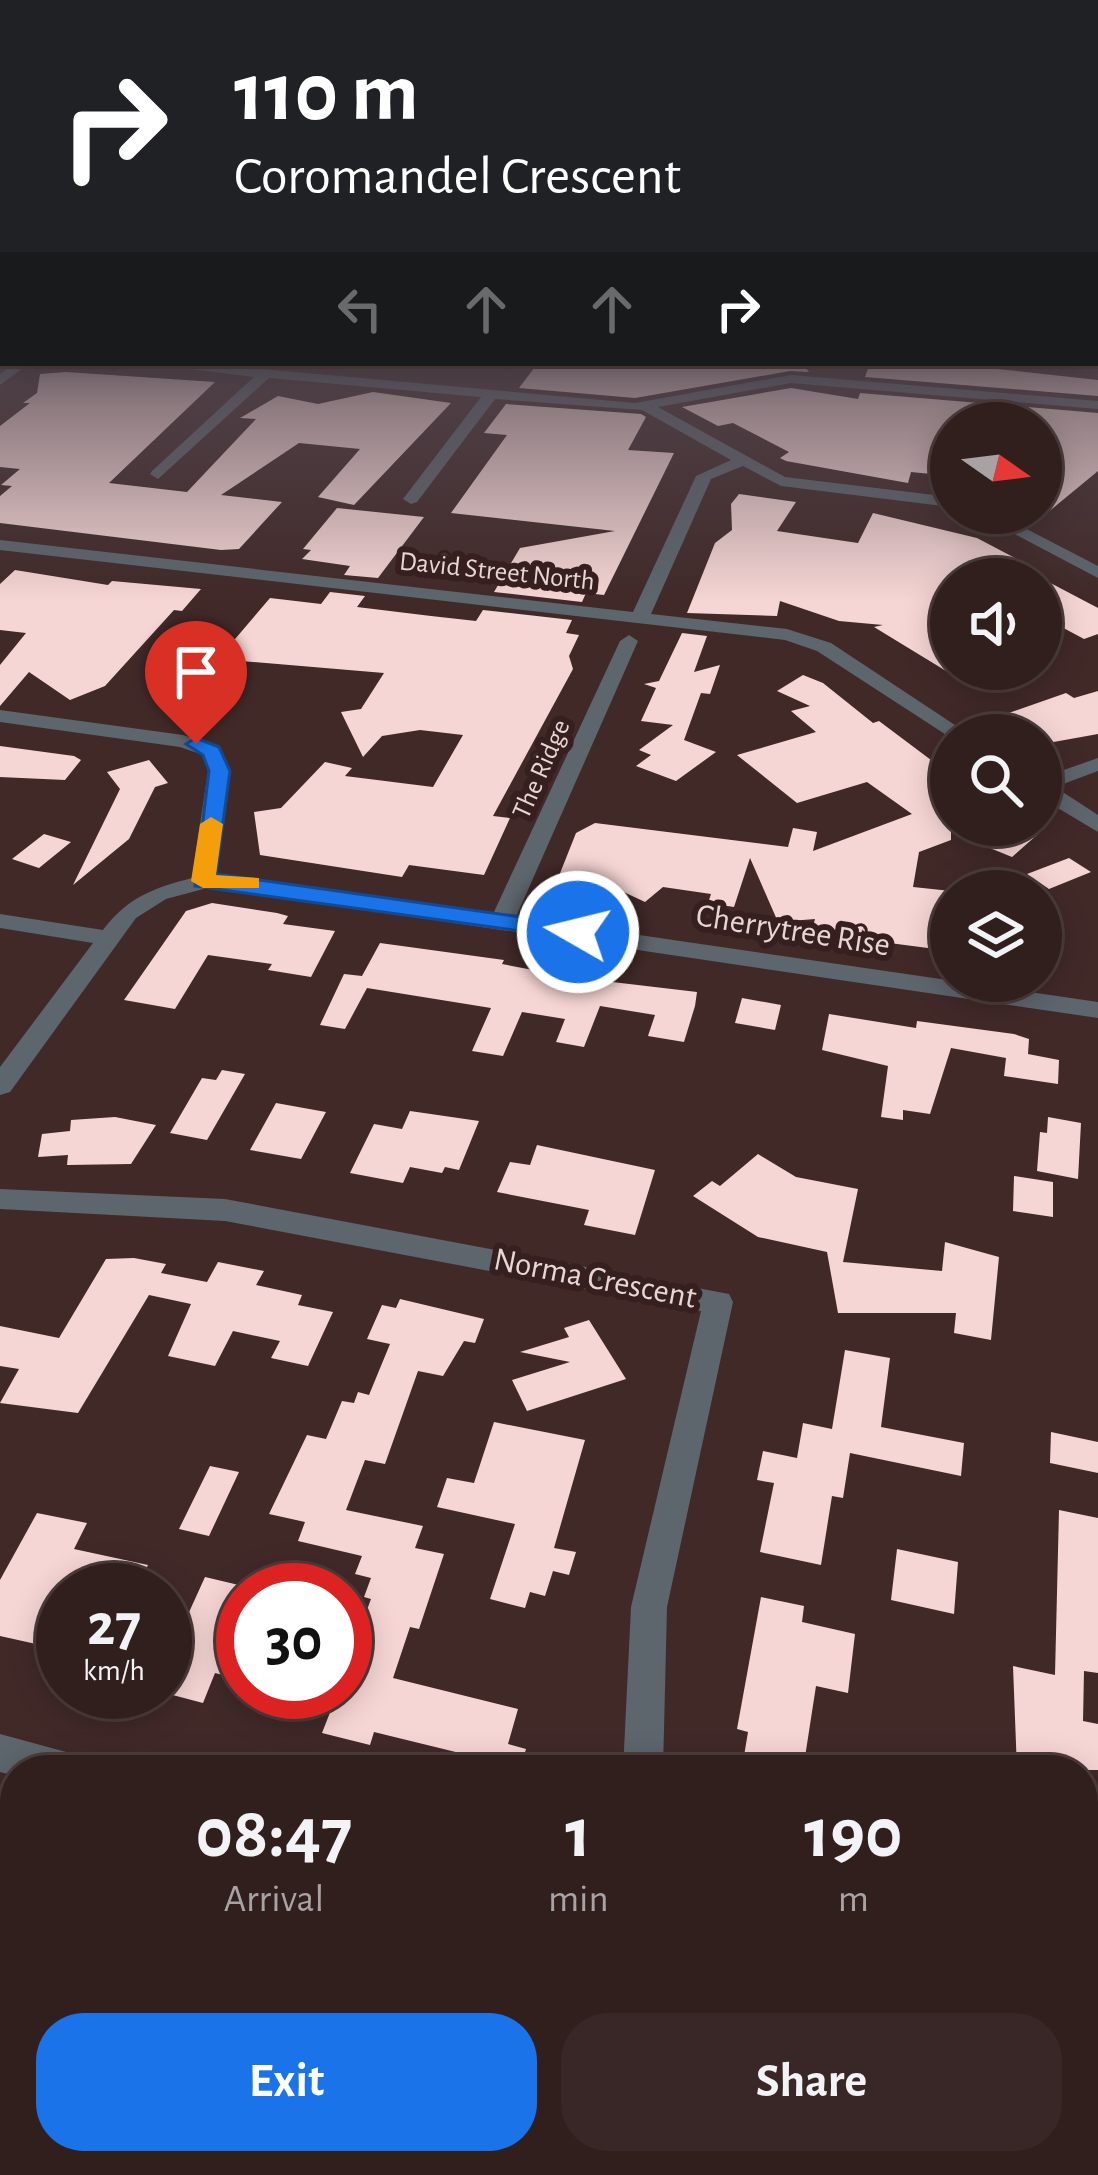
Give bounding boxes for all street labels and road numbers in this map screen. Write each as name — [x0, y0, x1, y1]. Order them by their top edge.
street label: David Street North — [398, 547, 596, 595]
street label: The Ridge — [507, 716, 575, 822]
street label: Cherrytree Rise — [694, 899, 892, 963]
street label: Norma Crescent — [491, 1243, 699, 1315]

